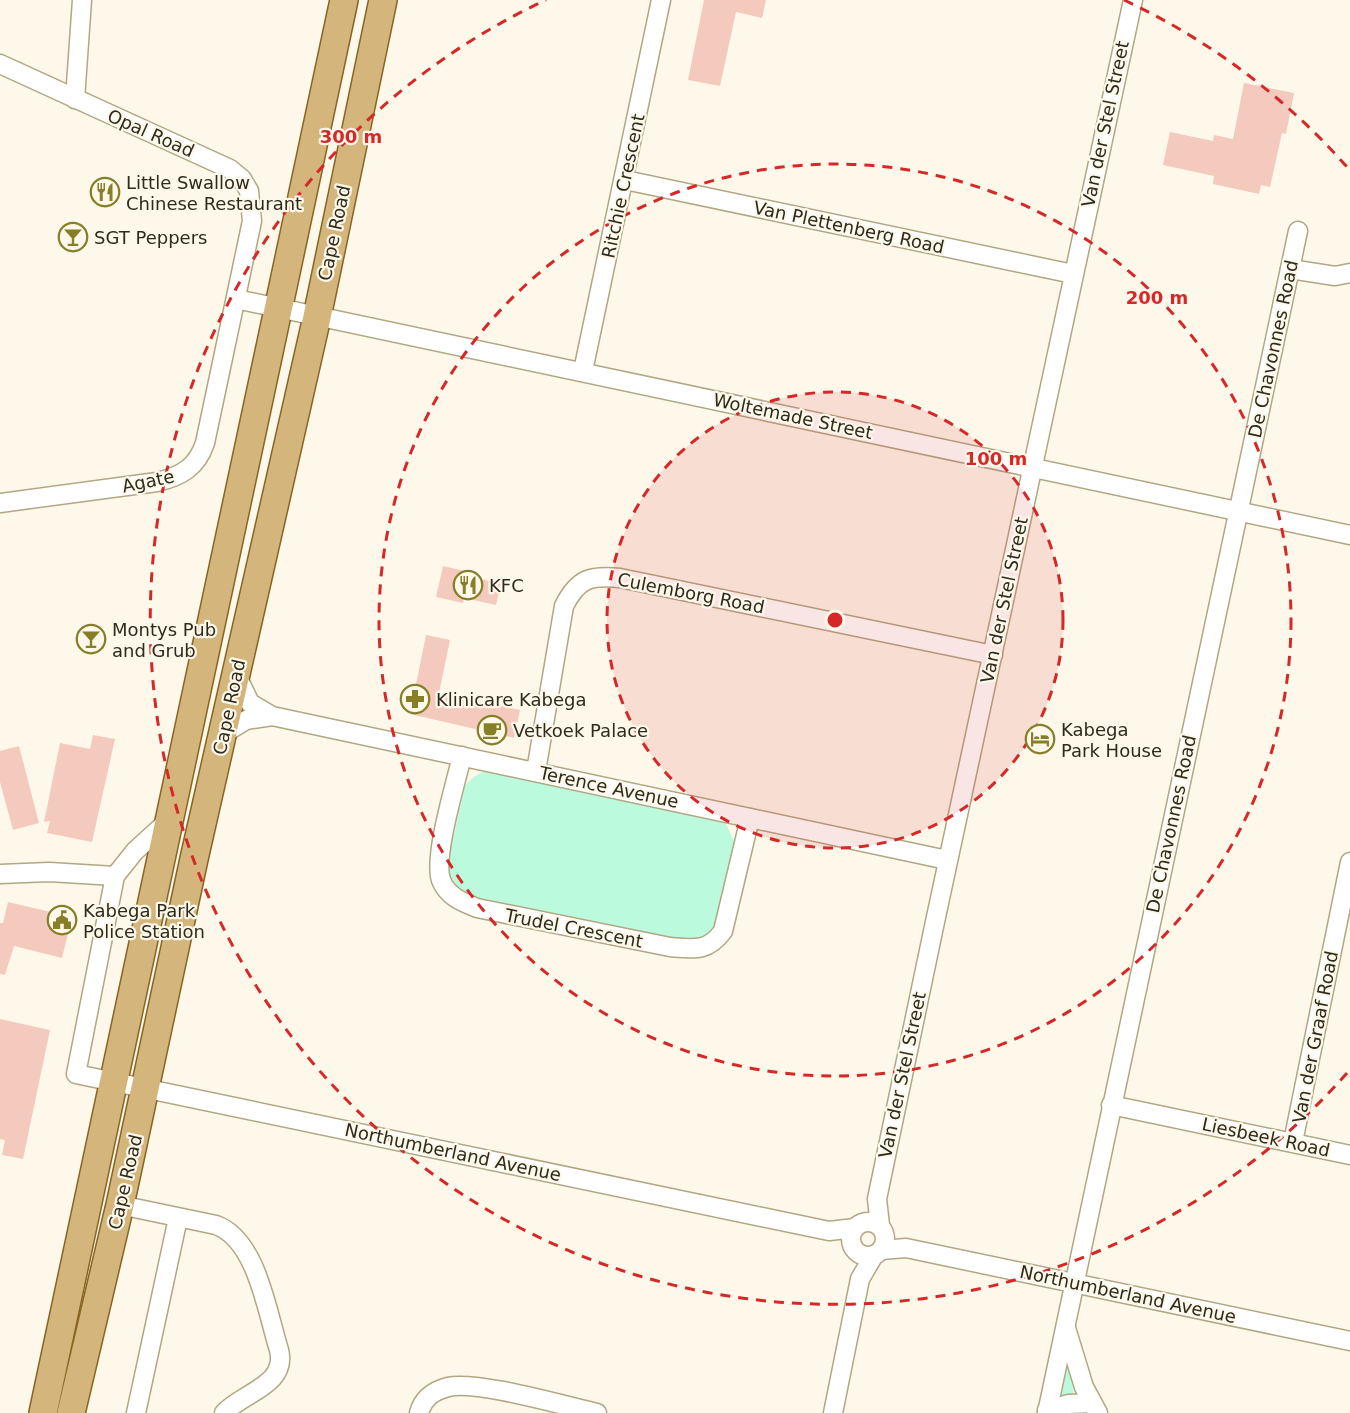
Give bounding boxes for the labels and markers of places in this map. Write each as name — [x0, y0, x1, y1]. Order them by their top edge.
place label: Little Swallow Chinese Restaurant — [126, 172, 302, 214]
restaurant icon: Little Swallow Chinese Restaurant — [89, 176, 121, 208]
bar icon: SGT Peppers — [57, 221, 89, 253]
place label: SGT Peppers — [94, 227, 207, 248]
restaurant icon: KFC — [452, 569, 484, 601]
place label: KFC — [489, 575, 524, 596]
centre of rings — [825, 610, 845, 630]
place label: Montys Pub and Grub — [112, 619, 216, 661]
bar icon: Montys Pub and Grub — [75, 623, 107, 655]
pharmacy icon: Klinicare Kabega — [399, 683, 431, 715]
place label: Klinicare Kabega — [436, 689, 586, 710]
cafe icon: Vetkoek Palace — [476, 714, 508, 746]
place label: Kabega Park House — [1061, 719, 1162, 761]
place label: Vetkoek Palace — [513, 720, 648, 741]
hotel icon: Kabega Park House — [1024, 723, 1056, 755]
place label: Kabega Park Police Station — [83, 900, 205, 942]
public building icon: Kabega Park Police Station — [46, 904, 78, 936]

